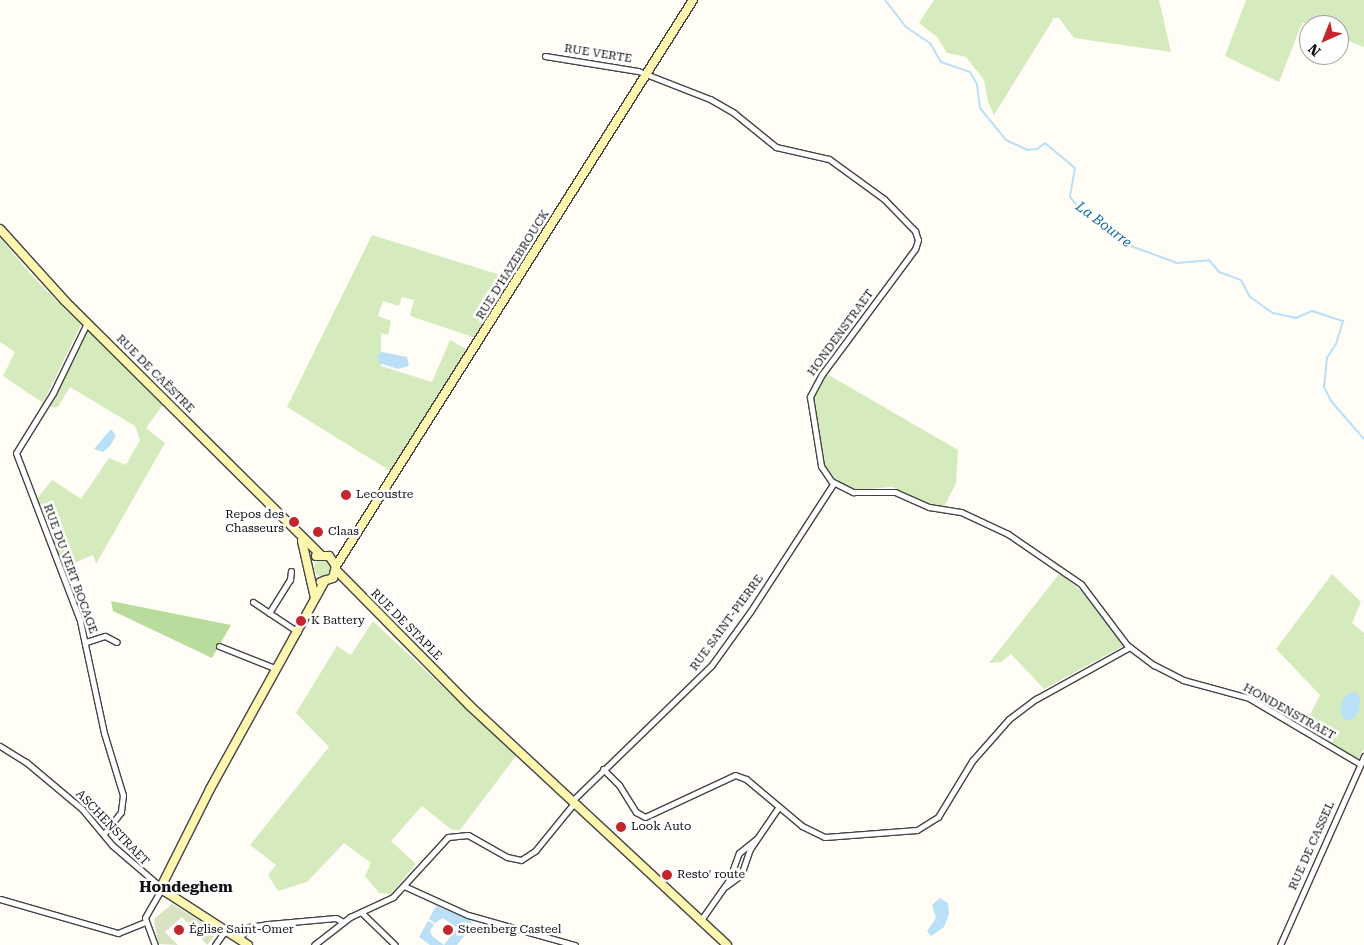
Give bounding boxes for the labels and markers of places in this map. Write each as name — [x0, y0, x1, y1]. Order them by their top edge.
place label: Lecoustre — [356, 488, 413, 502]
marker: Lecoustre — [340, 489, 352, 501]
place label: Repos des Chasseurs — [225, 508, 284, 536]
marker: Repos des Chasseurs — [288, 516, 300, 528]
place label: Claas — [328, 525, 359, 539]
marker: Claas — [312, 526, 324, 538]
place label: K Battery — [311, 614, 365, 628]
marker: K Battery — [295, 615, 307, 627]
place label: Look Auto — [631, 820, 691, 834]
marker: Look Auto — [615, 821, 627, 833]
place label: Resto' route — [677, 868, 745, 882]
marker: Resto' route — [661, 869, 673, 881]
place label: Église Saint-Omer — [189, 923, 294, 937]
place label: Steenberg Casteel — [458, 923, 561, 937]
marker: Église Saint-Omer — [173, 924, 185, 936]
marker: Steenberg Casteel — [442, 924, 454, 936]

